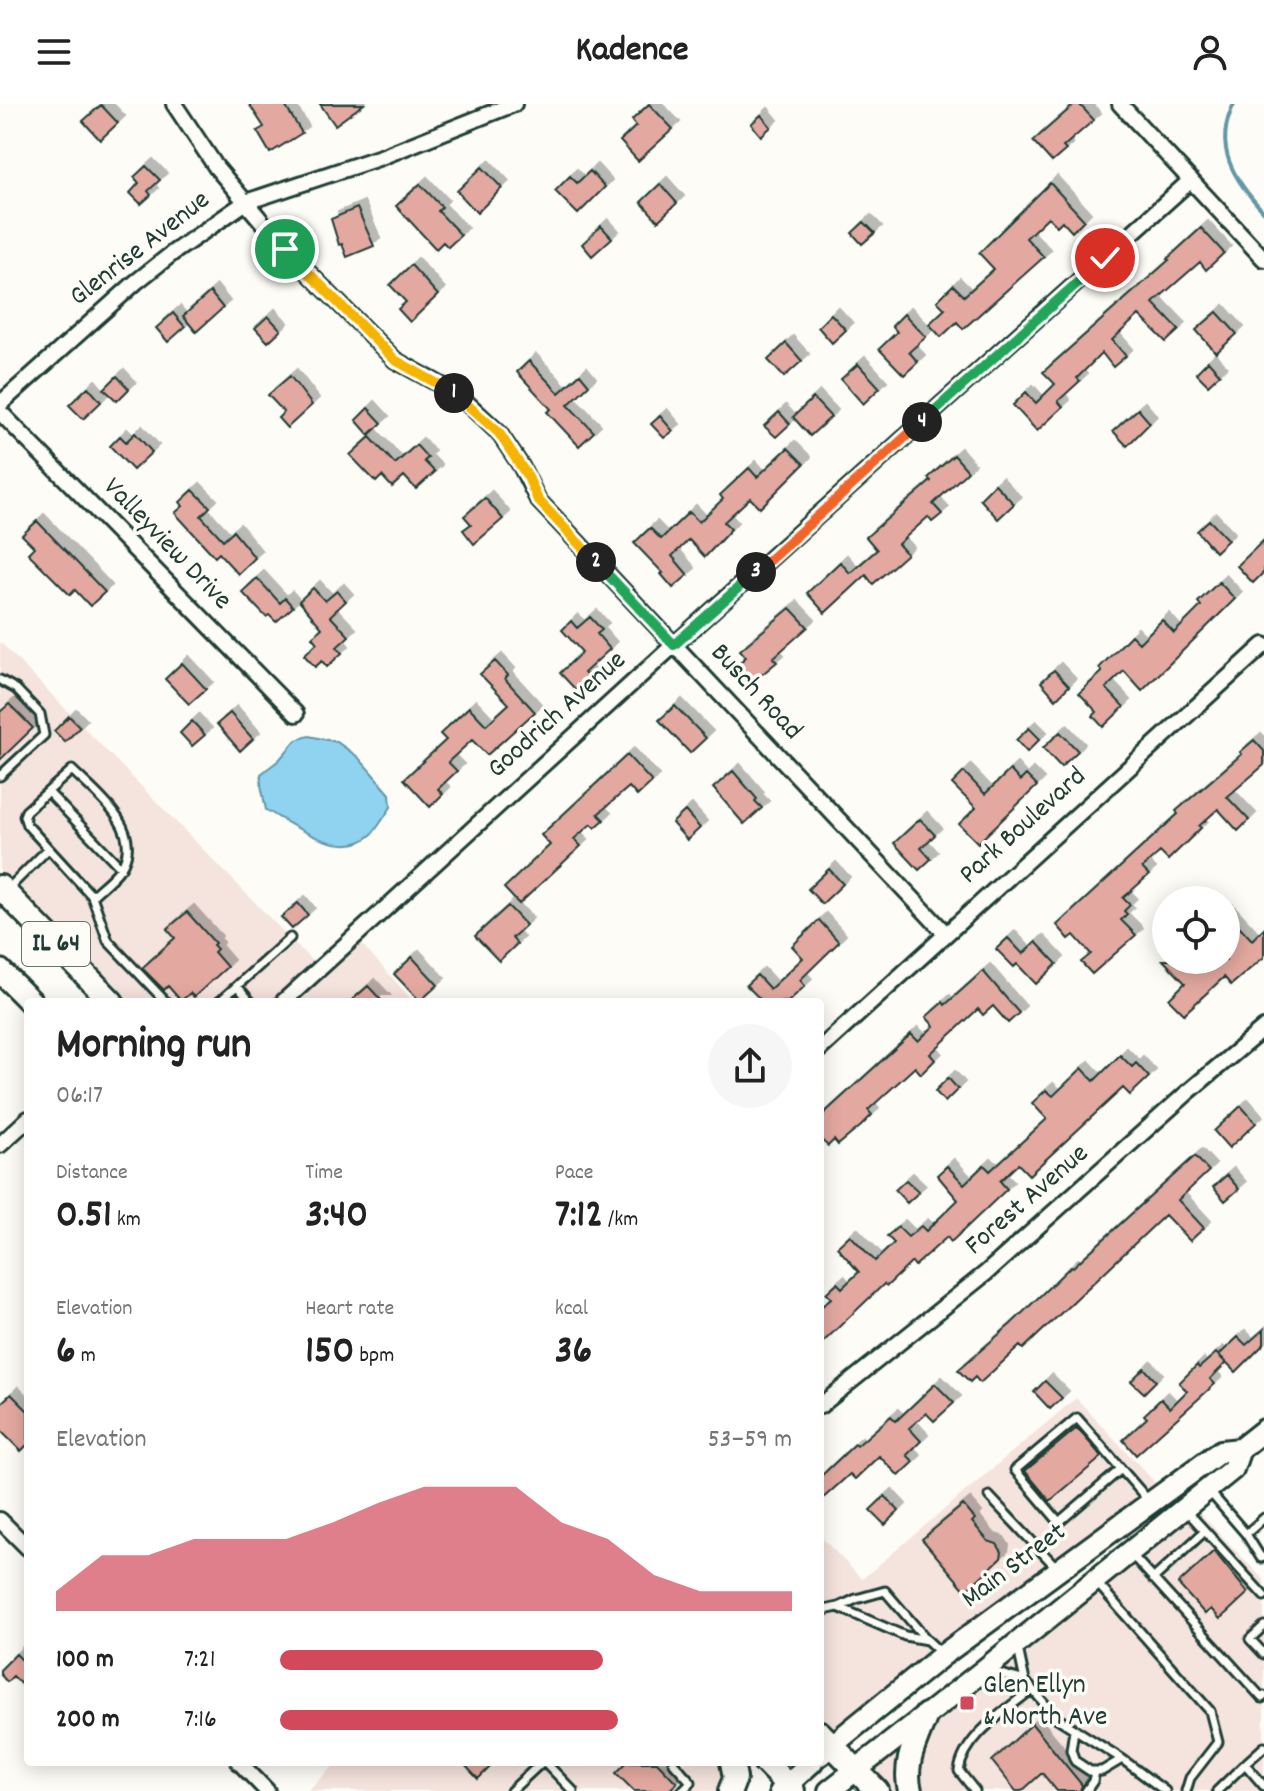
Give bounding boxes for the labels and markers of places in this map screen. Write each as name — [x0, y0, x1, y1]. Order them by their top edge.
pin — [251, 215, 319, 283]
pin — [1071, 224, 1139, 292]
pin: 1 — [434, 373, 474, 413]
pin: 4 — [902, 402, 942, 442]
pin: 2 — [576, 542, 616, 582]
pin: 3 — [736, 552, 776, 592]
place label: Glen Ellyn & North Ave — [983, 1667, 1107, 1739]
marker: Glen Ellyn & North Ave — [958, 1694, 976, 1712]

